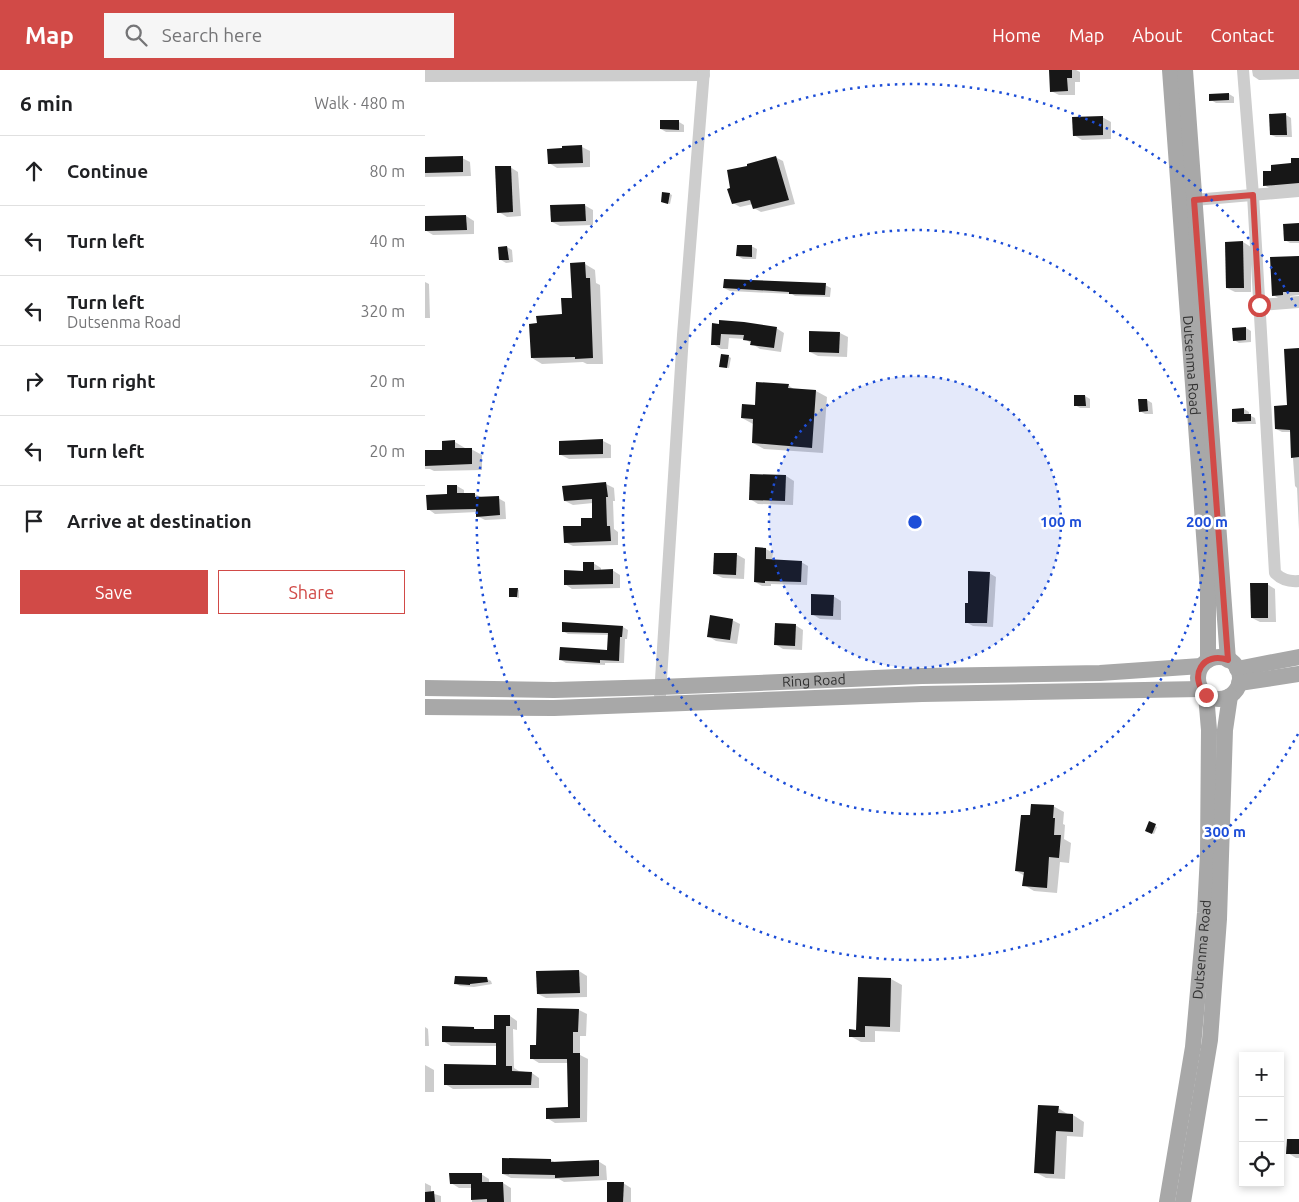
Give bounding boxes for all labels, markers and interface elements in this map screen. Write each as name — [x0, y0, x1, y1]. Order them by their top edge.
search box — [104, 13, 454, 58]
icon: search — [122, 21, 150, 49]
text: Map — [25, 22, 74, 49]
text: Search here — [162, 24, 262, 46]
text: Home — [992, 25, 1041, 45]
text: Map — [1069, 25, 1104, 45]
text: About — [1132, 25, 1182, 45]
text: Contact — [1210, 25, 1274, 45]
text: 6 min — [20, 91, 73, 115]
text: Walk · 480 m — [314, 94, 405, 112]
icon: ahead — [20, 157, 48, 185]
text: Continue — [67, 160, 148, 182]
text: 80 m — [369, 162, 405, 180]
icon: left — [20, 227, 48, 255]
text: Turn left — [67, 230, 145, 252]
text: 40 m — [369, 232, 405, 250]
text: Turn left — [67, 291, 145, 313]
route start — [1248, 294, 1271, 317]
icon: left — [20, 297, 48, 325]
text: 320 m — [360, 302, 405, 320]
text: Dutsenma Road — [67, 313, 181, 331]
street label: Dutsenma Road — [1180, 315, 1203, 416]
icon: right — [20, 367, 48, 395]
text: Turn right — [67, 370, 155, 392]
text: 20 m — [369, 372, 405, 390]
icon: left — [20, 437, 48, 465]
text: Turn left — [67, 440, 145, 462]
text: 20 m — [369, 442, 405, 460]
icon: arrive — [20, 507, 48, 535]
text: Arrive at destination — [67, 510, 252, 532]
centre of rings — [906, 513, 924, 531]
text: 100 m — [1040, 513, 1082, 530]
text: 200 m — [1186, 513, 1228, 530]
button: Save — [20, 570, 208, 614]
button: Share — [218, 570, 405, 614]
street label: Ring Road — [782, 671, 846, 690]
route end — [1195, 684, 1218, 707]
text: 300 m — [1204, 823, 1246, 840]
street label: Dutsenma Road — [1189, 899, 1214, 1000]
map controls — [1239, 1052, 1284, 1187]
button: + — [1239, 1052, 1284, 1097]
button: − — [1239, 1097, 1284, 1142]
button: locate — [1239, 1142, 1284, 1187]

